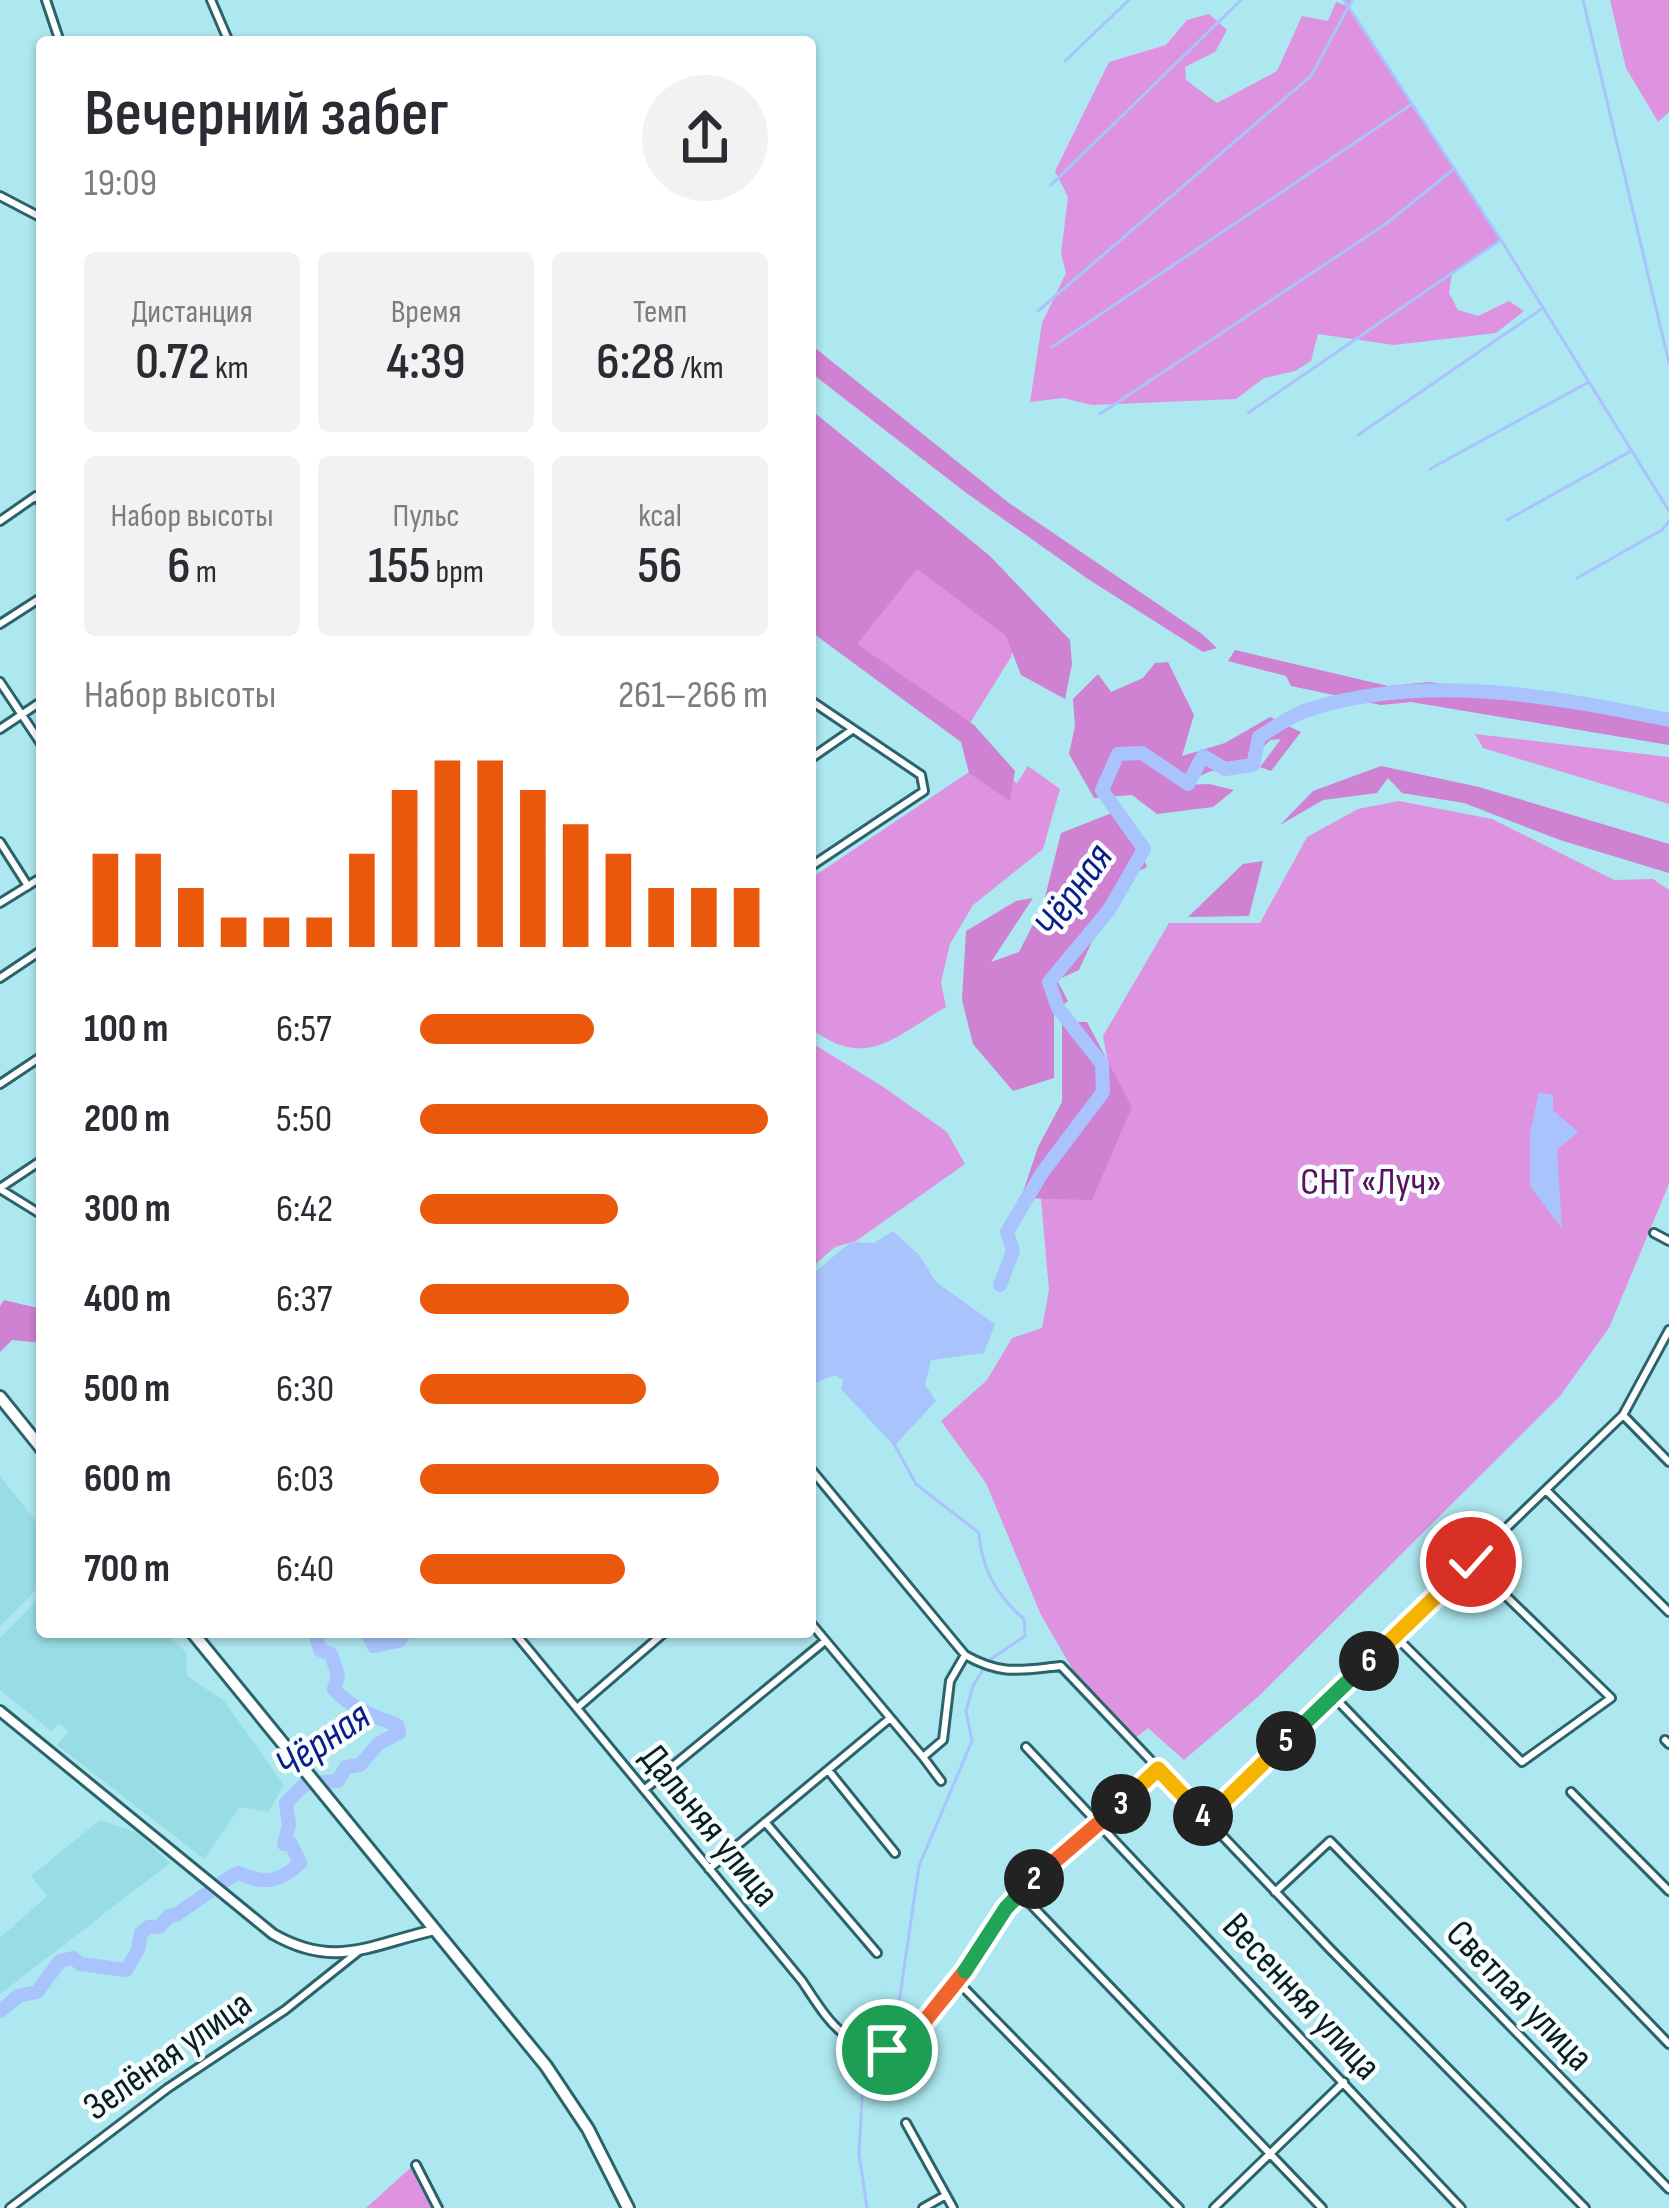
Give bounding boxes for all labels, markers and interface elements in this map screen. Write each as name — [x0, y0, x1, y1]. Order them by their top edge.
text: Вечерний забег — [84, 75, 449, 154]
button: share — [642, 75, 768, 201]
text: 19:09 — [84, 160, 157, 207]
text: Дистанция — [131, 292, 253, 332]
text: Время — [391, 292, 461, 332]
text: Темп — [633, 292, 687, 332]
text: 0.72 — [135, 332, 210, 393]
text: 4:39 — [386, 332, 466, 393]
text: 6:28 — [596, 332, 675, 393]
text: km — [210, 348, 249, 388]
text: /km — [675, 348, 724, 388]
text: Набор высоты — [111, 496, 273, 536]
text: Пульс — [392, 496, 460, 536]
text: kcal — [638, 496, 682, 536]
text: 6 — [167, 536, 190, 597]
text: 155 — [368, 536, 430, 597]
text: 56 — [638, 536, 682, 597]
text: m — [190, 552, 217, 592]
text: bpm — [430, 552, 484, 592]
text: Набор высоты — [84, 672, 276, 719]
text: 261–266 m — [618, 672, 768, 719]
water label: Чёрная — [1023, 834, 1125, 948]
text: 100 m — [84, 1006, 168, 1053]
text: 6:57 — [276, 1006, 332, 1053]
text: 200 m — [84, 1096, 170, 1143]
text: 5:50 — [276, 1096, 332, 1143]
park label: СНТ «Луч» — [1300, 1159, 1442, 1206]
text: 300 m — [84, 1186, 171, 1233]
text: 6:42 — [276, 1186, 333, 1233]
text: 400 m — [84, 1276, 171, 1323]
text: 6:37 — [276, 1276, 332, 1323]
text: 500 m — [84, 1366, 170, 1413]
text: 6:30 — [276, 1366, 334, 1413]
text: 600 m — [84, 1456, 171, 1503]
text: 6:03 — [276, 1456, 334, 1503]
pin — [1420, 1511, 1522, 1613]
icon: check — [1438, 1529, 1504, 1595]
text: 700 m — [84, 1546, 170, 1593]
text: 6:40 — [276, 1546, 334, 1593]
pin: 6 — [1339, 1631, 1399, 1691]
text: 6 — [1361, 1641, 1377, 1681]
water label: Чёрная — [266, 1691, 380, 1791]
pin: 5 — [1256, 1711, 1316, 1771]
text: 5 — [1279, 1721, 1293, 1761]
street label: Дальняя улица — [629, 1735, 789, 1917]
pin: 3 — [1091, 1774, 1151, 1834]
text: 3 — [1114, 1784, 1128, 1824]
pin: 4 — [1173, 1786, 1233, 1846]
text: 4 — [1195, 1796, 1211, 1836]
pin: 2 — [1004, 1849, 1064, 1909]
text: 2 — [1027, 1859, 1041, 1899]
street label: Весенняя улица — [1212, 1904, 1390, 2090]
street label: Светлая улица — [1436, 1911, 1602, 2081]
street label: Зелёная улица — [75, 1981, 261, 2131]
pin — [836, 1999, 938, 2101]
icon: arrive — [854, 2017, 920, 2083]

